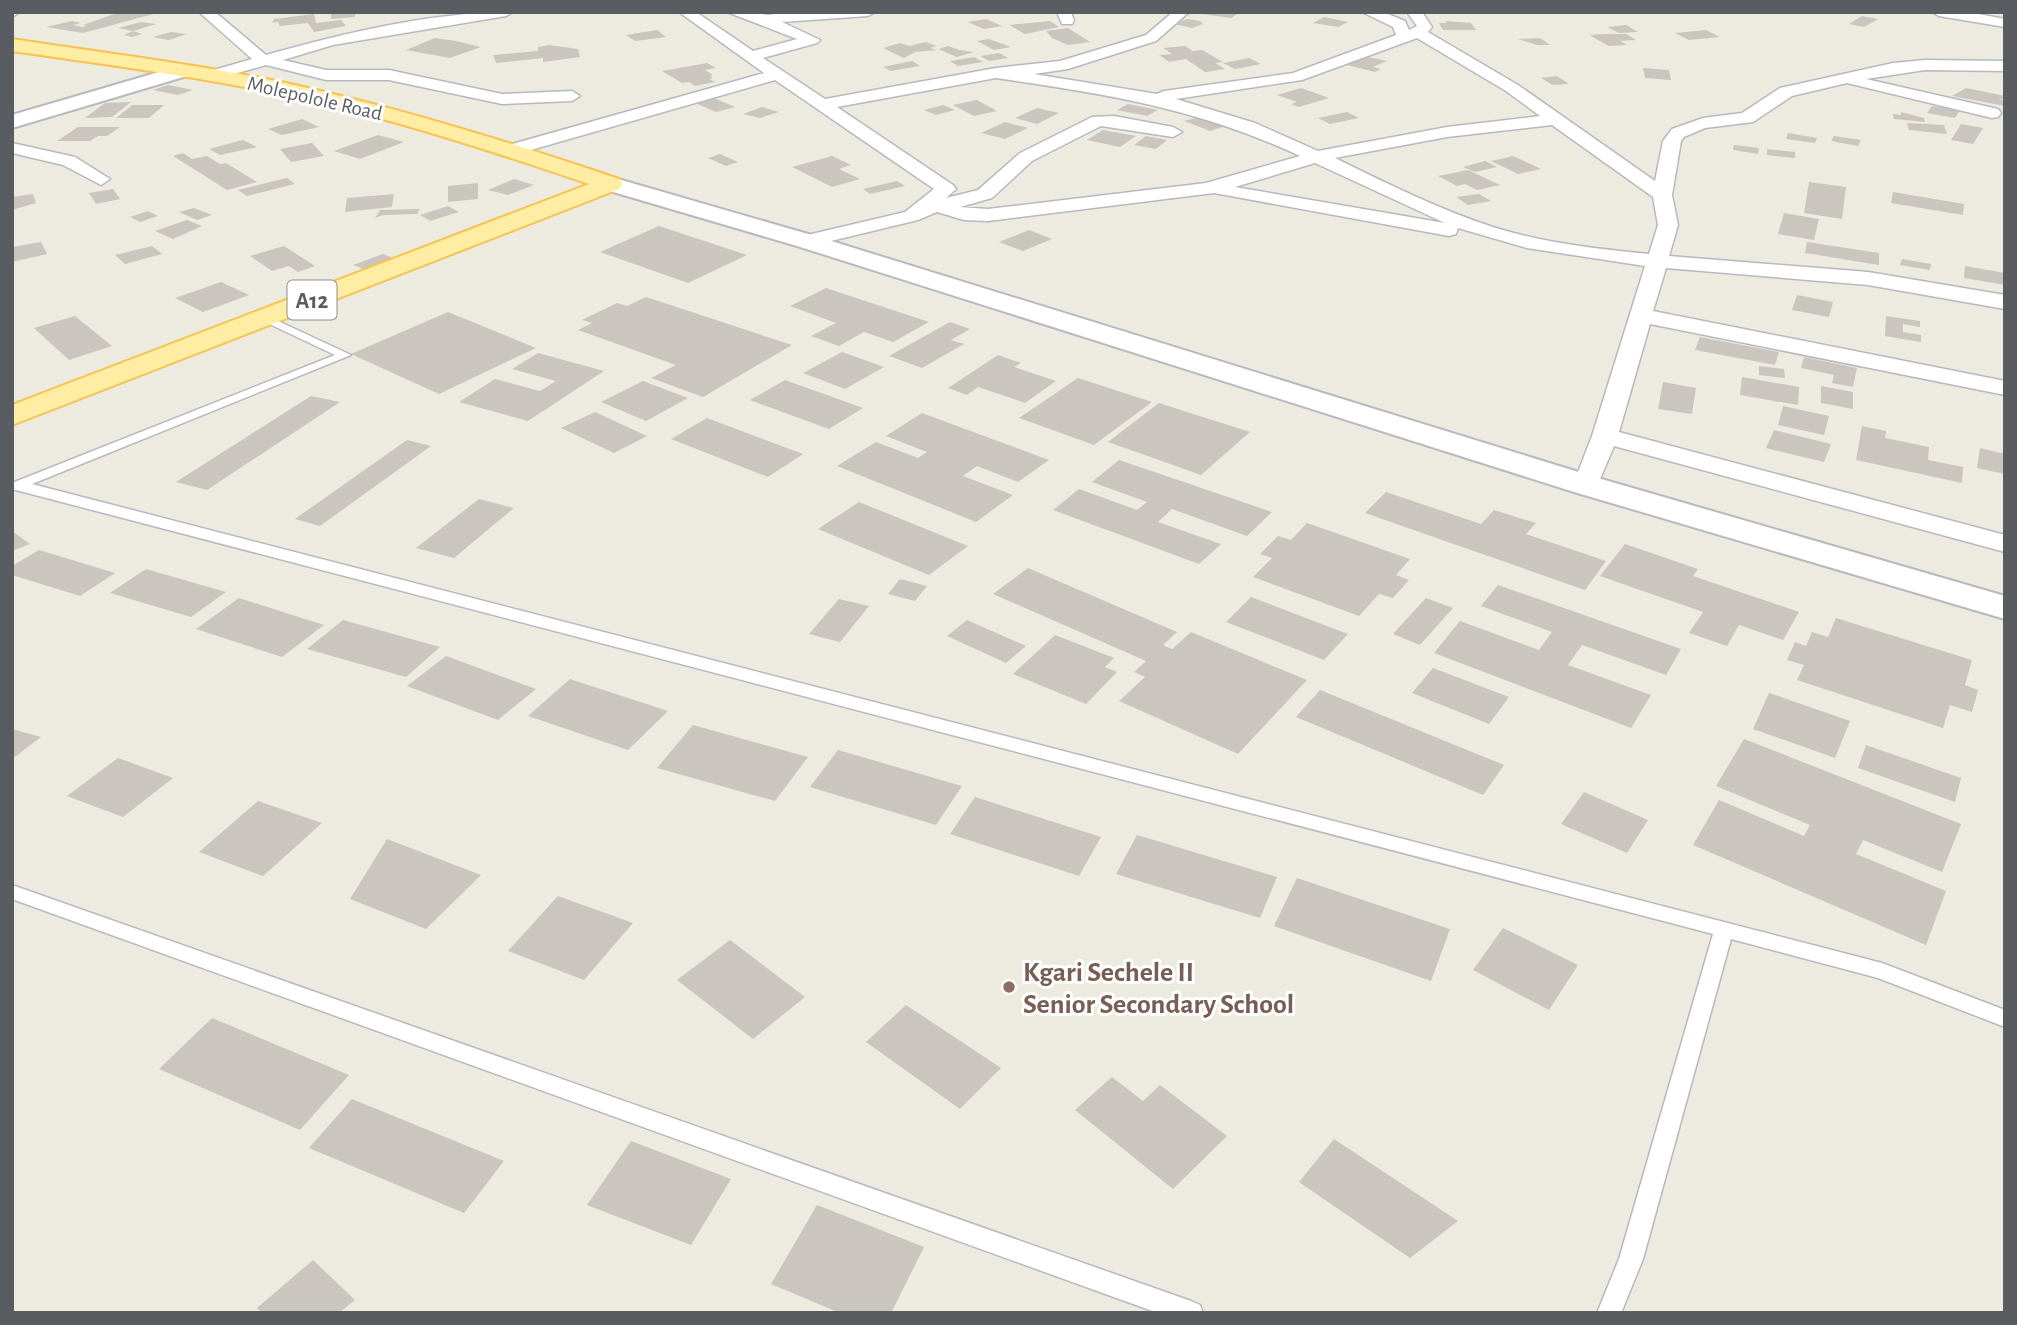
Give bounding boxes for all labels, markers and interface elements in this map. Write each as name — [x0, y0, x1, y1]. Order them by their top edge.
street label: Molepolole Road — [245, 73, 385, 124]
road number: A12 — [288, 280, 336, 320]
place label: Kgari Sechele II Senior Secondary School — [1023, 959, 1294, 1019]
marker: Kgari Sechele II Senior Secondary School — [1001, 979, 1017, 995]

